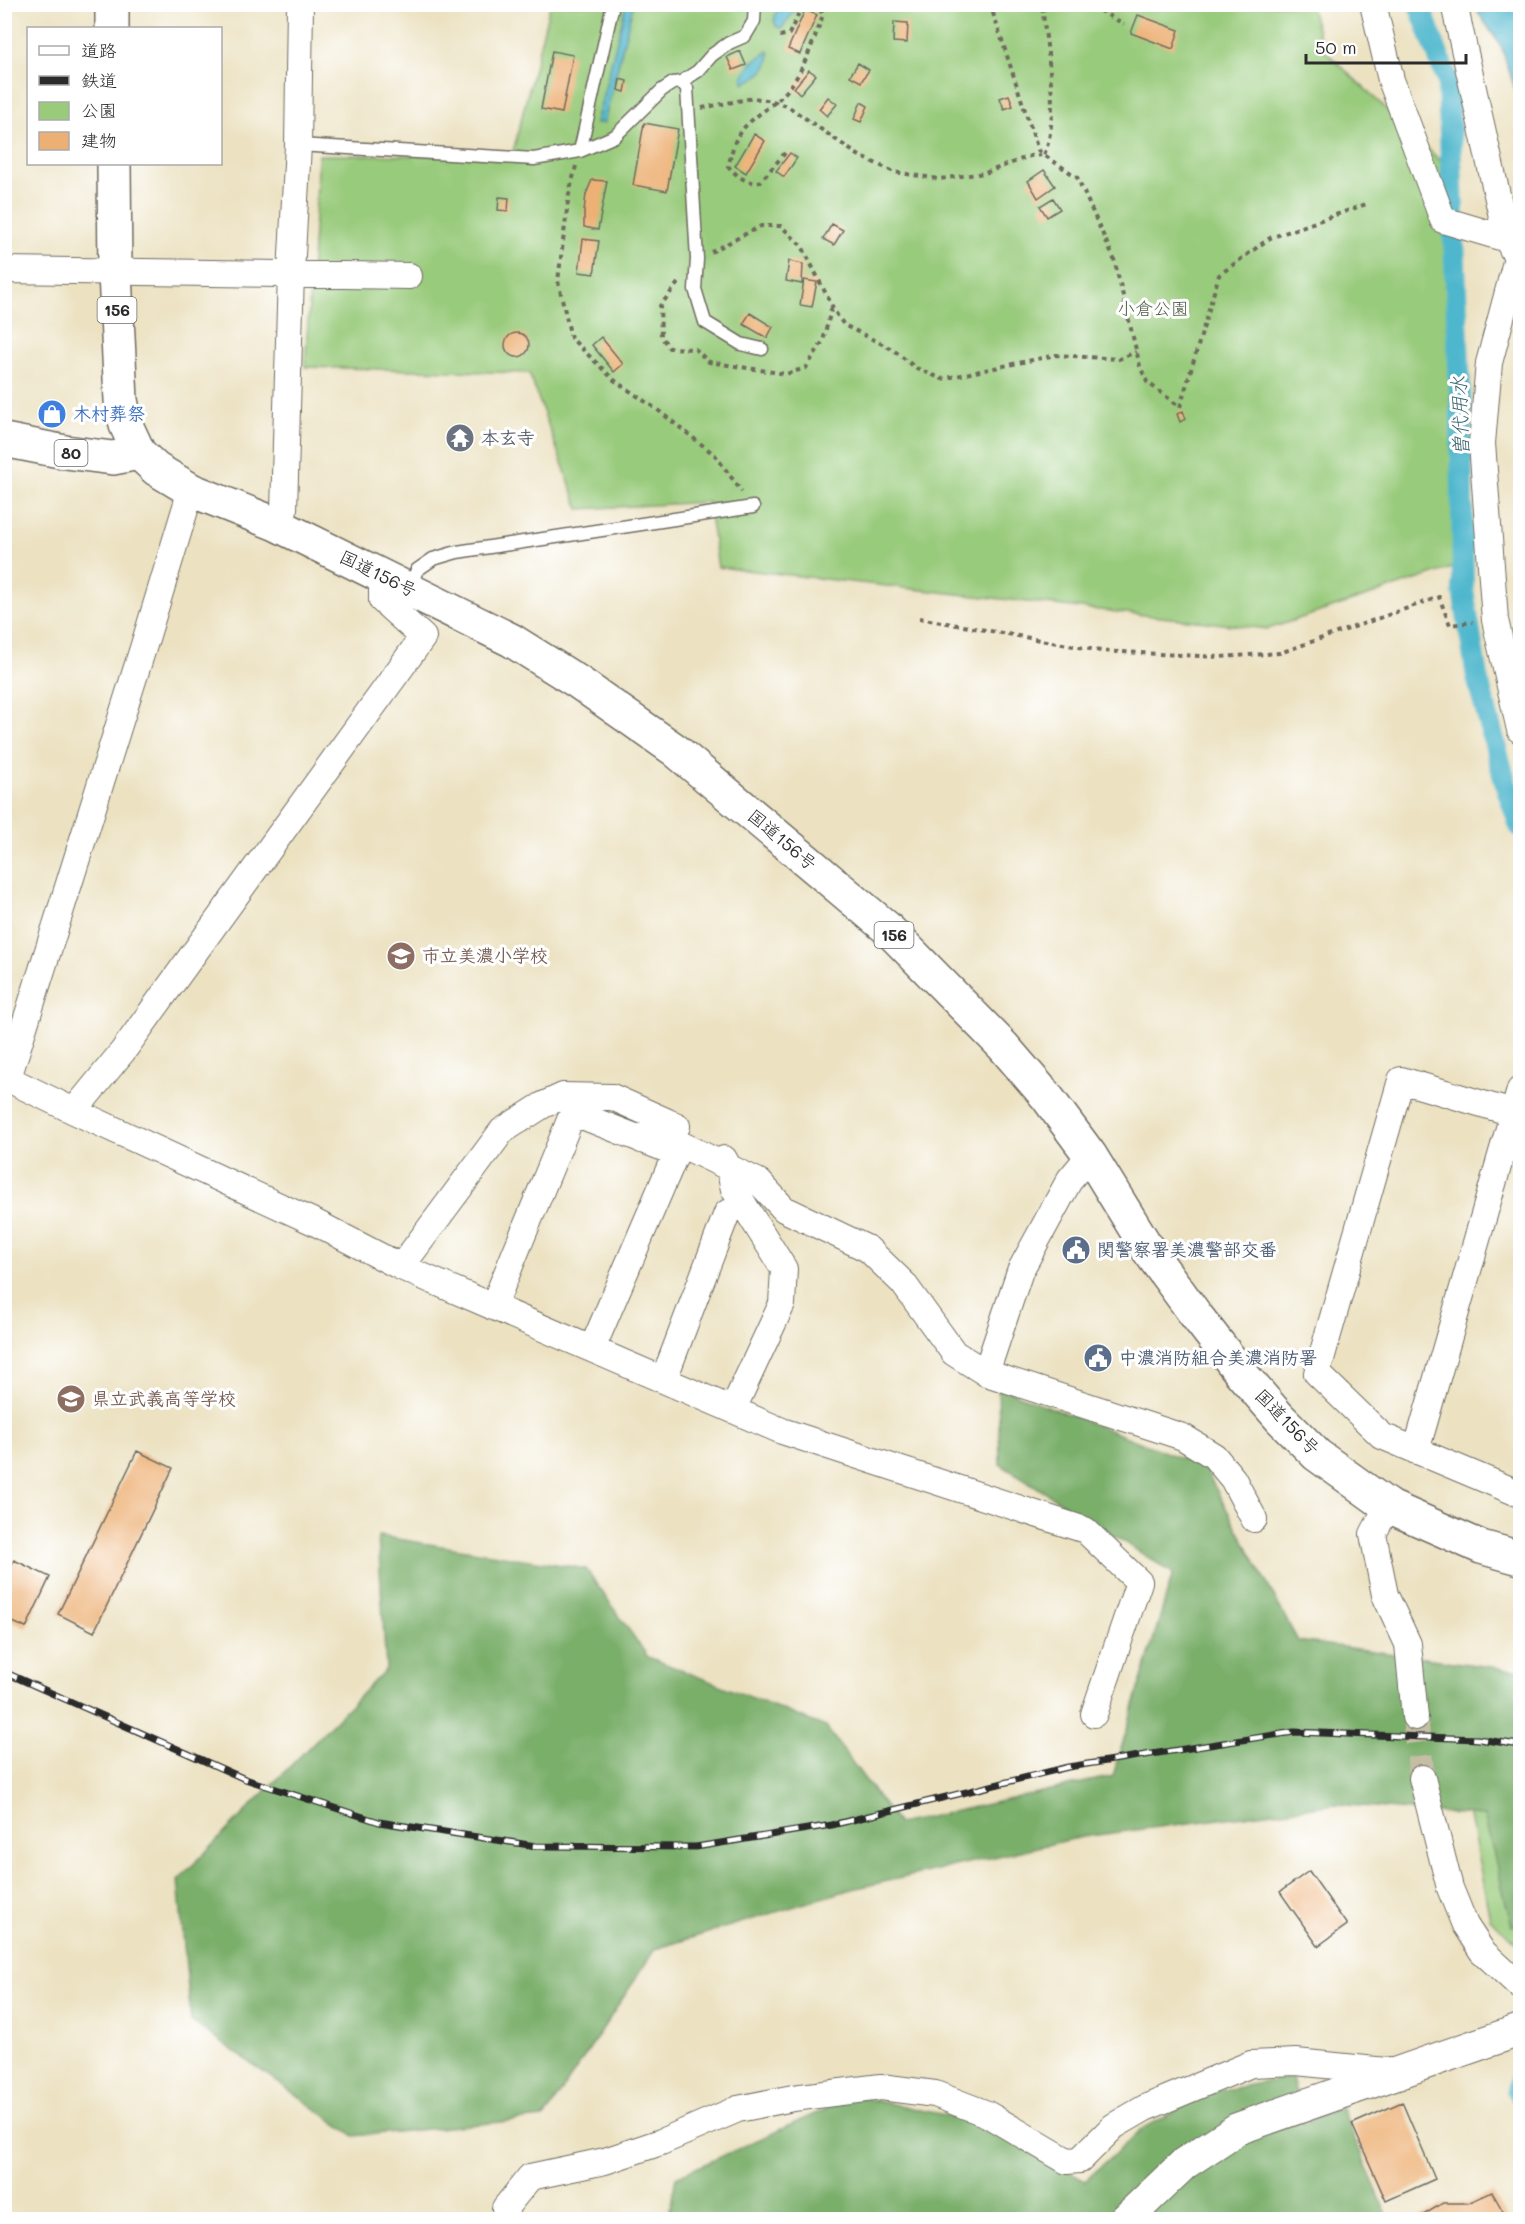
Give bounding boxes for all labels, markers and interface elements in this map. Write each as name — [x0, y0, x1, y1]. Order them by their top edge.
legend — [27, 27, 222, 165]
scale bar — [1306, 27, 1466, 65]
text: 50 m — [1315, 35, 1357, 59]
text: 道路 — [81, 38, 117, 62]
text: 鉄道 — [81, 68, 117, 92]
text: 公園 — [81, 98, 117, 122]
text: 建物 — [81, 128, 117, 152]
park label: 小倉公園 — [1117, 296, 1189, 320]
road number: 156 — [98, 297, 136, 323]
water label: 曽代用水 — [1445, 376, 1473, 456]
shop icon: 木村葬祭 — [36, 398, 68, 430]
place label: 木村葬祭 — [73, 401, 145, 425]
temple icon: 本玄寺 — [444, 422, 476, 454]
place label: 本玄寺 — [481, 425, 535, 449]
road number: 80 — [54, 440, 88, 466]
street label: 国道156号 — [336, 544, 421, 602]
street label: 国道156号 — [743, 803, 822, 875]
road number: 156 — [874, 922, 914, 948]
school or university icon: 市立美濃小学校 — [385, 940, 417, 972]
place label: 市立美濃小学校 — [422, 943, 548, 967]
public building icon: 関警察署美濃警部交番 — [1060, 1234, 1092, 1266]
place label: 関警察署美濃警部交番 — [1097, 1237, 1277, 1261]
public building icon: 中濃消防組合美濃消防署 — [1082, 1342, 1114, 1374]
place label: 中濃消防組合美濃消防署 — [1119, 1345, 1317, 1369]
school or university icon: 県立武義高等学校 — [55, 1383, 87, 1415]
street label: 国道156号 — [1250, 1383, 1325, 1460]
place label: 県立武義高等学校 — [92, 1386, 236, 1410]

